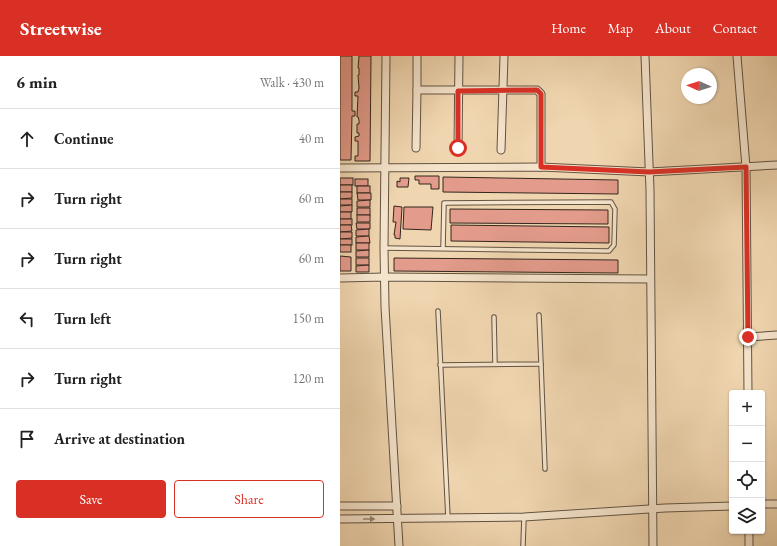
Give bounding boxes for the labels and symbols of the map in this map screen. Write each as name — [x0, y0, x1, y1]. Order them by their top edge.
north arrow — [681, 68, 717, 104]
route start — [449, 139, 467, 157]
route end — [739, 328, 757, 346]
one-way arrow — [363, 516, 376, 522]

